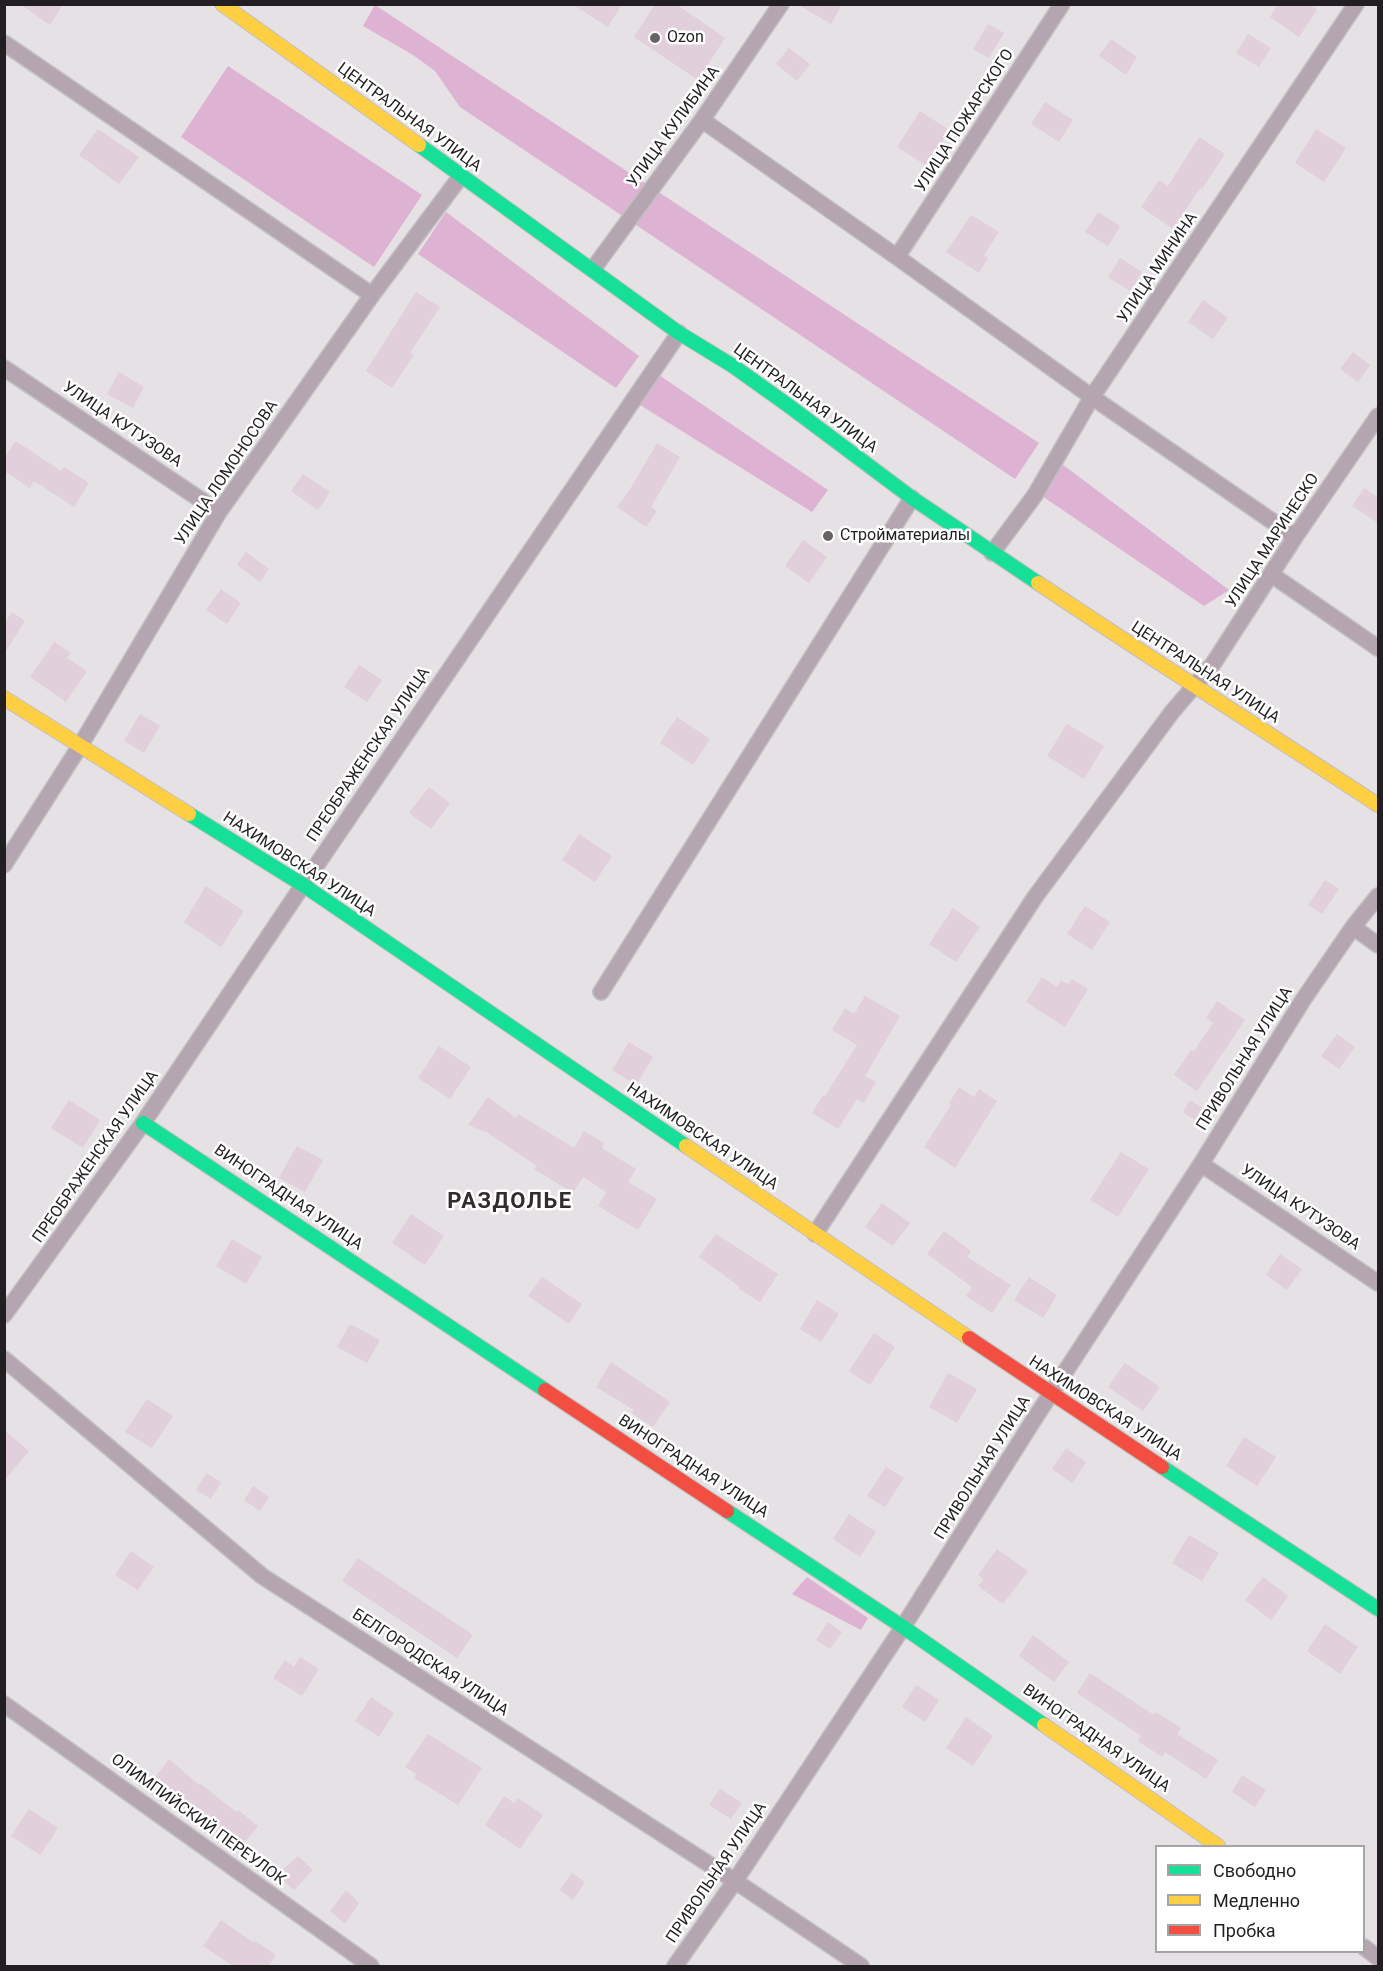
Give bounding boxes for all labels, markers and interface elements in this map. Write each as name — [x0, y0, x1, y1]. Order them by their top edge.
place label: Ozon — [667, 28, 704, 48]
marker: Ozon — [648, 31, 662, 45]
street label: УЛИЦА ПОЖАРСКОГО — [912, 46, 1018, 196]
street label: ЦЕНТРАЛЬНАЯ УЛИЦА — [333, 59, 485, 177]
street label: УЛИЦА КУЛИБИНА — [624, 63, 724, 191]
street label: УЛИЦА МИНИНА — [1114, 209, 1202, 327]
street label: ЦЕНТРАЛЬНАЯ УЛИЦА — [729, 340, 881, 458]
street label: УЛИЦА КУТУЗОВА — [59, 378, 185, 472]
street label: УЛИЦА ЛОМОНОСОВА — [171, 397, 283, 549]
street label: УЛИЦА МАРИНЕСКО — [1222, 470, 1324, 612]
place label: Стройматериалы — [840, 526, 970, 546]
marker: Стройматериалы — [821, 529, 835, 543]
street label: ЦЕНТРАЛЬНАЯ УЛИЦА — [1127, 618, 1283, 728]
street label: ПРЕОБРАЖЕНСКАЯ УЛИЦА — [303, 664, 435, 846]
street label: НАХИМОВСКАЯ УЛИЦА — [219, 808, 379, 922]
street label: ПРИВОЛЬНАЯ УЛИЦА — [1193, 984, 1297, 1134]
street label: ПРЕОБРАЖЕНСКАЯ УЛИЦА — [29, 1067, 163, 1247]
street label: НАХИМОВСКАЯ УЛИЦА — [623, 1079, 781, 1195]
street label: ВИНОГРАДНАЯ УЛИЦА — [210, 1141, 366, 1255]
street label: УЛИЦА КУТУЗОВА — [1237, 1161, 1363, 1255]
district label: РАЗДОЛЬЕ — [447, 1189, 573, 1215]
street label: НАХИМОВСКАЯ УЛИЦА — [1025, 1352, 1185, 1466]
street label: ПРИВОЛЬНАЯ УЛИЦА — [931, 1393, 1035, 1543]
street label: ВИНОГРАДНАЯ УЛИЦА — [614, 1411, 772, 1523]
street label: БЕЛГОРОДСКАЯ УЛИЦА — [348, 1605, 512, 1721]
street label: ВИНОГРАДНАЯ УЛИЦА — [1019, 1681, 1173, 1797]
street label: ОЛИМПИЙСКИЙ ПЕРЕУЛОК — [107, 1750, 289, 1890]
street label: ПРИВОЛЬНАЯ УЛИЦА — [663, 1799, 771, 1947]
legend — [1155, 1845, 1365, 1953]
text: Свободно — [1213, 1860, 1296, 1881]
text: Медленно — [1213, 1890, 1300, 1911]
text: Пробка — [1213, 1920, 1276, 1941]

